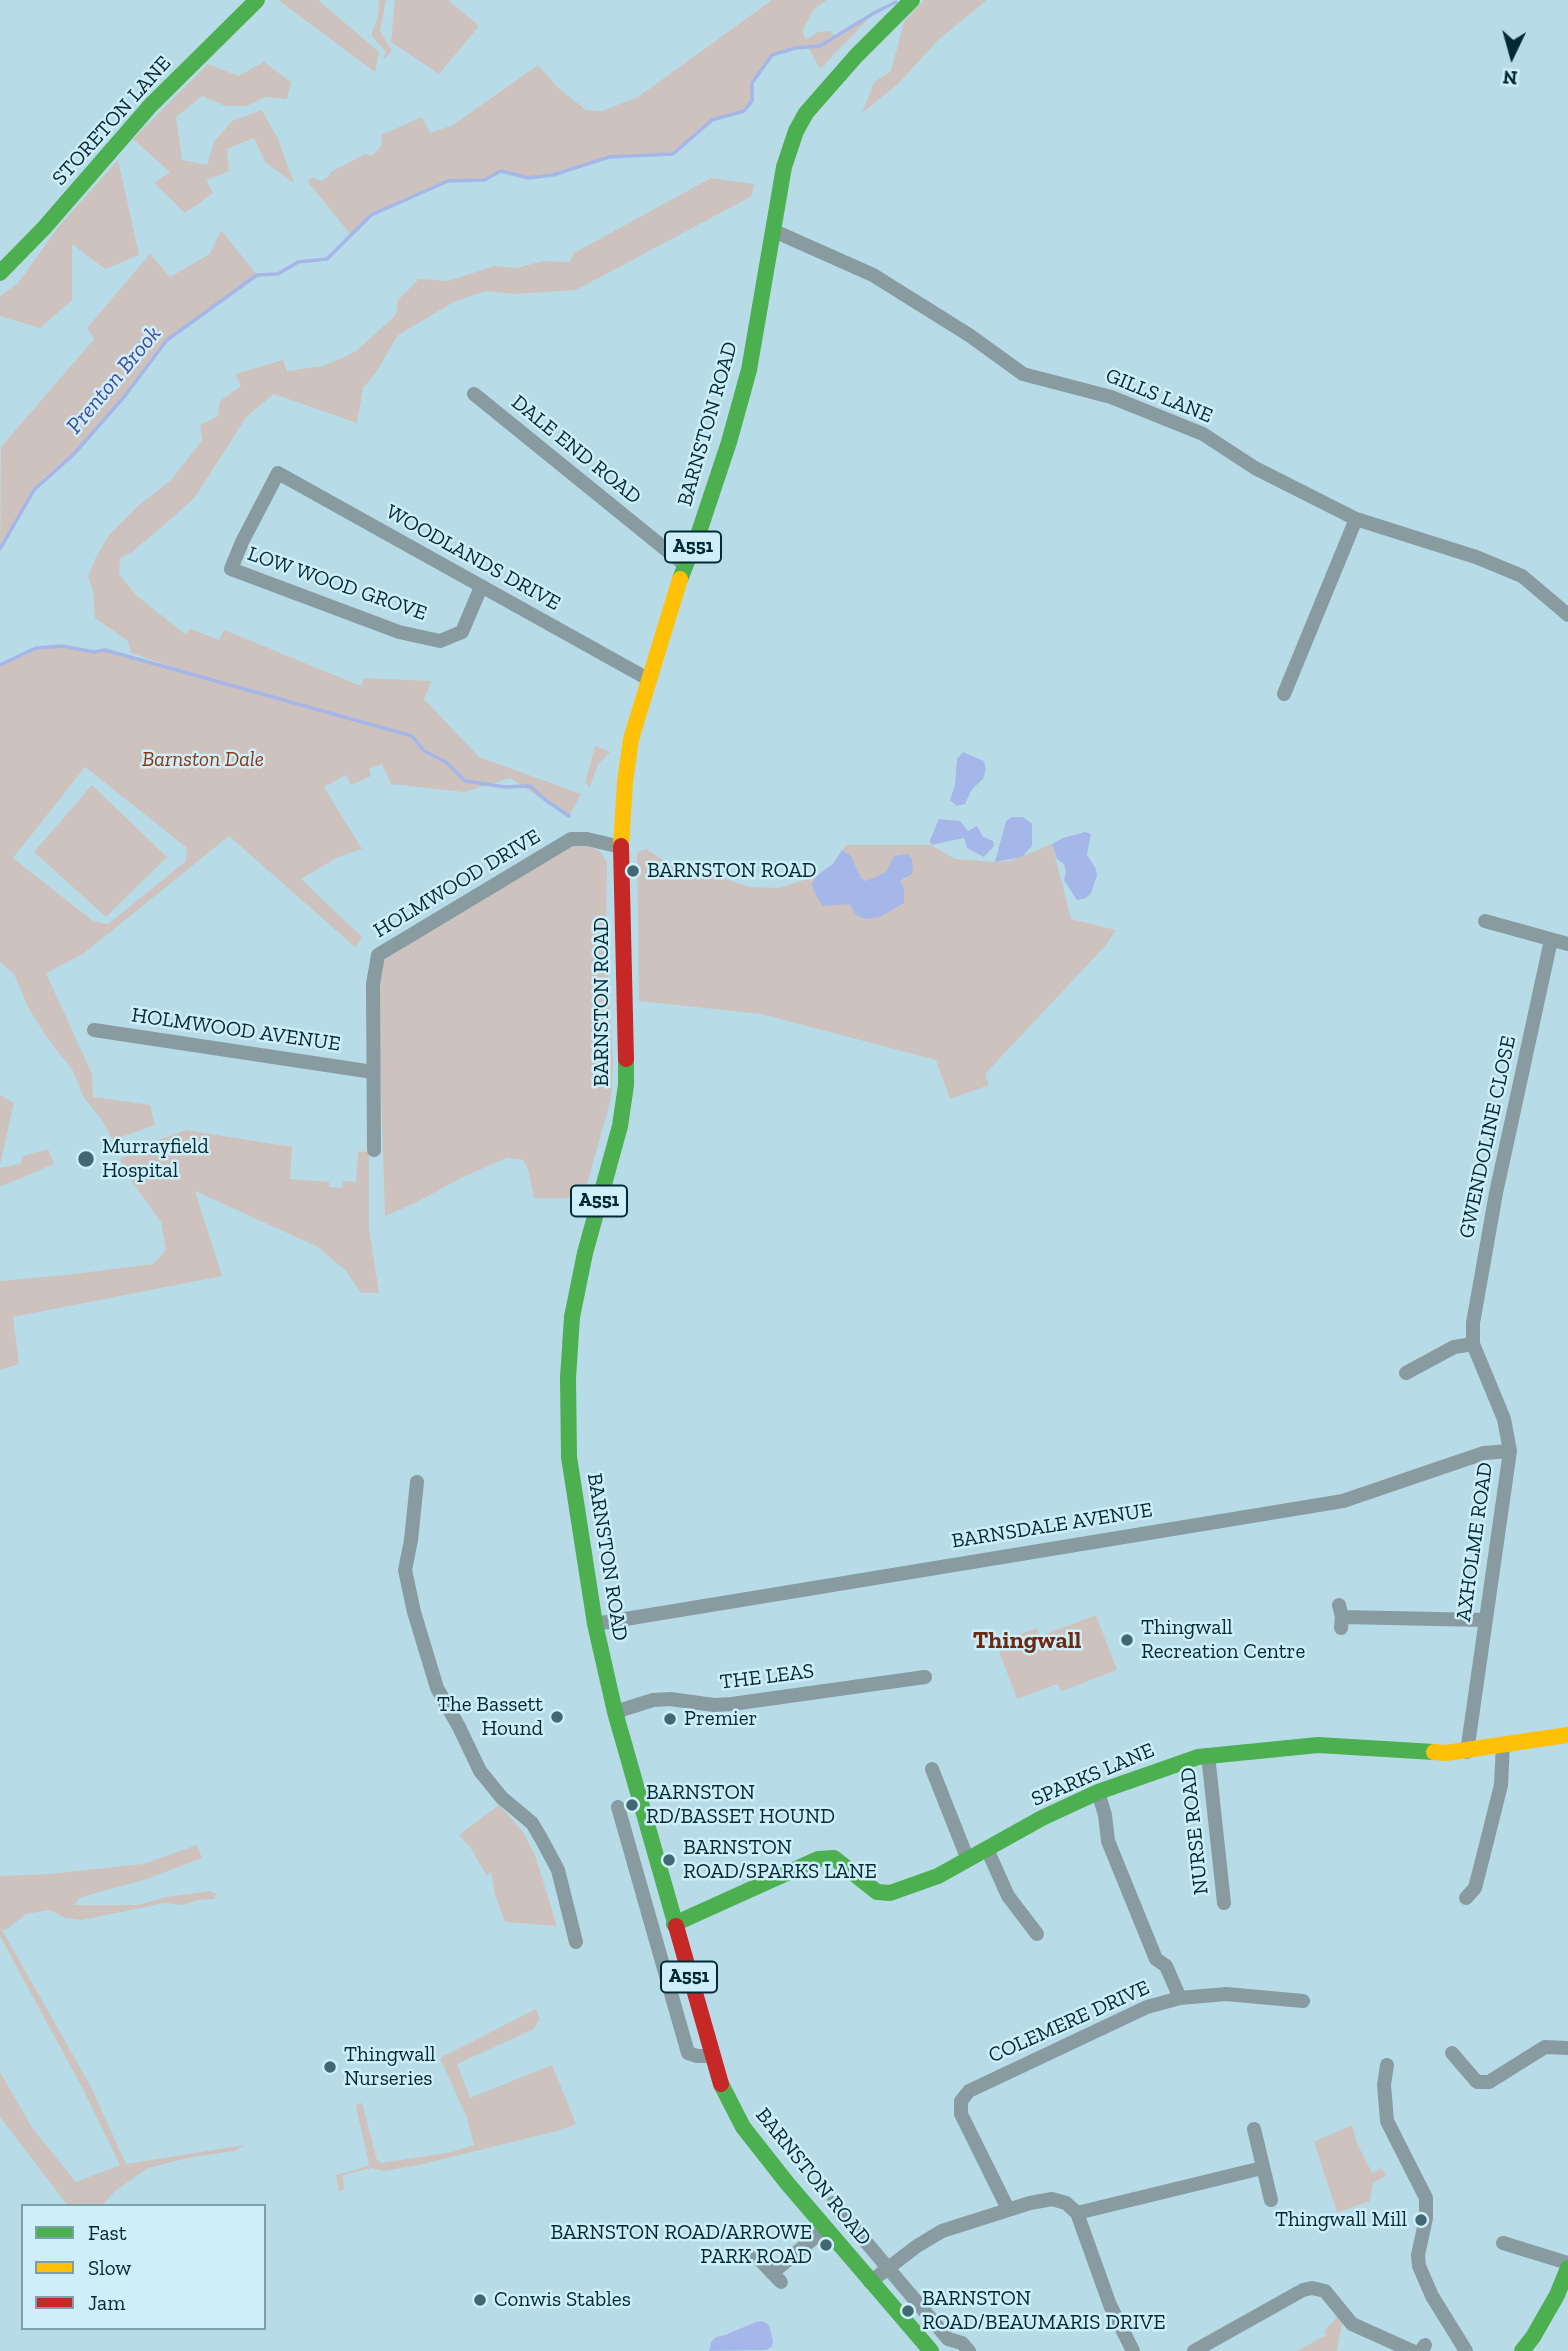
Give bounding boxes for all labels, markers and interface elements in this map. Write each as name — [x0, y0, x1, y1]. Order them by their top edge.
north arrow — [1477, 21, 1547, 91]
street label: STORETON LANE — [47, 51, 177, 191]
text: N — [1502, 65, 1518, 90]
water label: Prenton Brook — [61, 320, 167, 440]
street label: BARNSTON ROAD — [673, 339, 743, 509]
street label: GILLS LANE — [1102, 363, 1216, 429]
street label: DALE END ROAD — [506, 390, 646, 510]
street label: WOODLANDS DRIVE — [381, 500, 565, 616]
road number: A551 — [665, 532, 721, 562]
street label: LOW WOOD GROVE — [244, 542, 430, 626]
park label: Barnston Dale — [142, 747, 264, 773]
street label: HOLMWOOD DRIVE — [369, 824, 545, 944]
place label: BARNSTON ROAD — [647, 858, 817, 884]
marker: BARNSTON ROAD — [625, 863, 641, 879]
street label: BARNSTON ROAD — [589, 917, 615, 1087]
street label: HOLMWOOD AVENUE — [130, 1003, 342, 1057]
street label: GWENDOLINE CLOSE — [1454, 1033, 1522, 1241]
place label: Murrayfield Hospital — [102, 1134, 209, 1184]
marker: Murrayfield Hospital — [76, 1149, 96, 1169]
road number: A551 — [571, 1186, 627, 1217]
street label: AXHOLME ROAD — [1451, 1461, 1499, 1623]
street label: BARNSTON ROAD — [581, 1471, 633, 1643]
street label: BARNSDALE AVENUE — [950, 1498, 1154, 1554]
place label: Thingwall Recreation Centre — [1141, 1615, 1305, 1665]
district label: Thingwall — [973, 1627, 1081, 1655]
marker: Thingwall Recreation Centre — [1119, 1632, 1135, 1648]
street label: THE LEAS — [719, 1659, 815, 1695]
place label: The Bassett Hound — [437, 1692, 543, 1742]
place label: Premier — [684, 1706, 757, 1732]
marker: The Bassett Hound — [549, 1709, 565, 1725]
marker: Premier — [662, 1711, 678, 1727]
street label: SPARKS LANE — [1028, 1738, 1158, 1812]
street label: NURSE ROAD — [1176, 1766, 1214, 1896]
place label: BARNSTON RD/BASSET HOUND — [646, 1780, 835, 1830]
marker: BARNSTON RD/BASSET HOUND — [624, 1797, 640, 1813]
place label: BARNSTON ROAD/SPARKS LANE — [683, 1835, 877, 1885]
marker: BARNSTON ROAD/SPARKS LANE — [661, 1852, 677, 1868]
road number: A551 — [661, 1962, 717, 1993]
street label: COLEMERE DRIVE — [985, 1975, 1153, 2069]
place label: Thingwall Nurseries — [344, 2042, 436, 2092]
marker: Thingwall Nurseries — [322, 2059, 338, 2075]
street label: BARNSTON ROAD — [750, 2103, 876, 2251]
legend — [21, 2204, 266, 2330]
place label: Thingwall Mill — [1275, 2207, 1407, 2233]
marker: Thingwall Mill — [1413, 2212, 1429, 2228]
text: Fast — [88, 2220, 127, 2245]
place label: BARNSTON ROAD/ARROWE PARK ROAD — [550, 2220, 812, 2270]
marker: BARNSTON ROAD/ARROWE PARK ROAD — [818, 2237, 834, 2253]
text: Slow — [88, 2255, 131, 2280]
place label: BARNSTON ROAD/BEAUMARIS DRIVE — [922, 2286, 1166, 2336]
place label: Conwis Stables — [494, 2287, 631, 2313]
text: Jam — [88, 2290, 125, 2315]
marker: Conwis Stables — [472, 2292, 488, 2308]
marker: BARNSTON ROAD/BEAUMARIS DRIVE — [900, 2303, 916, 2319]

